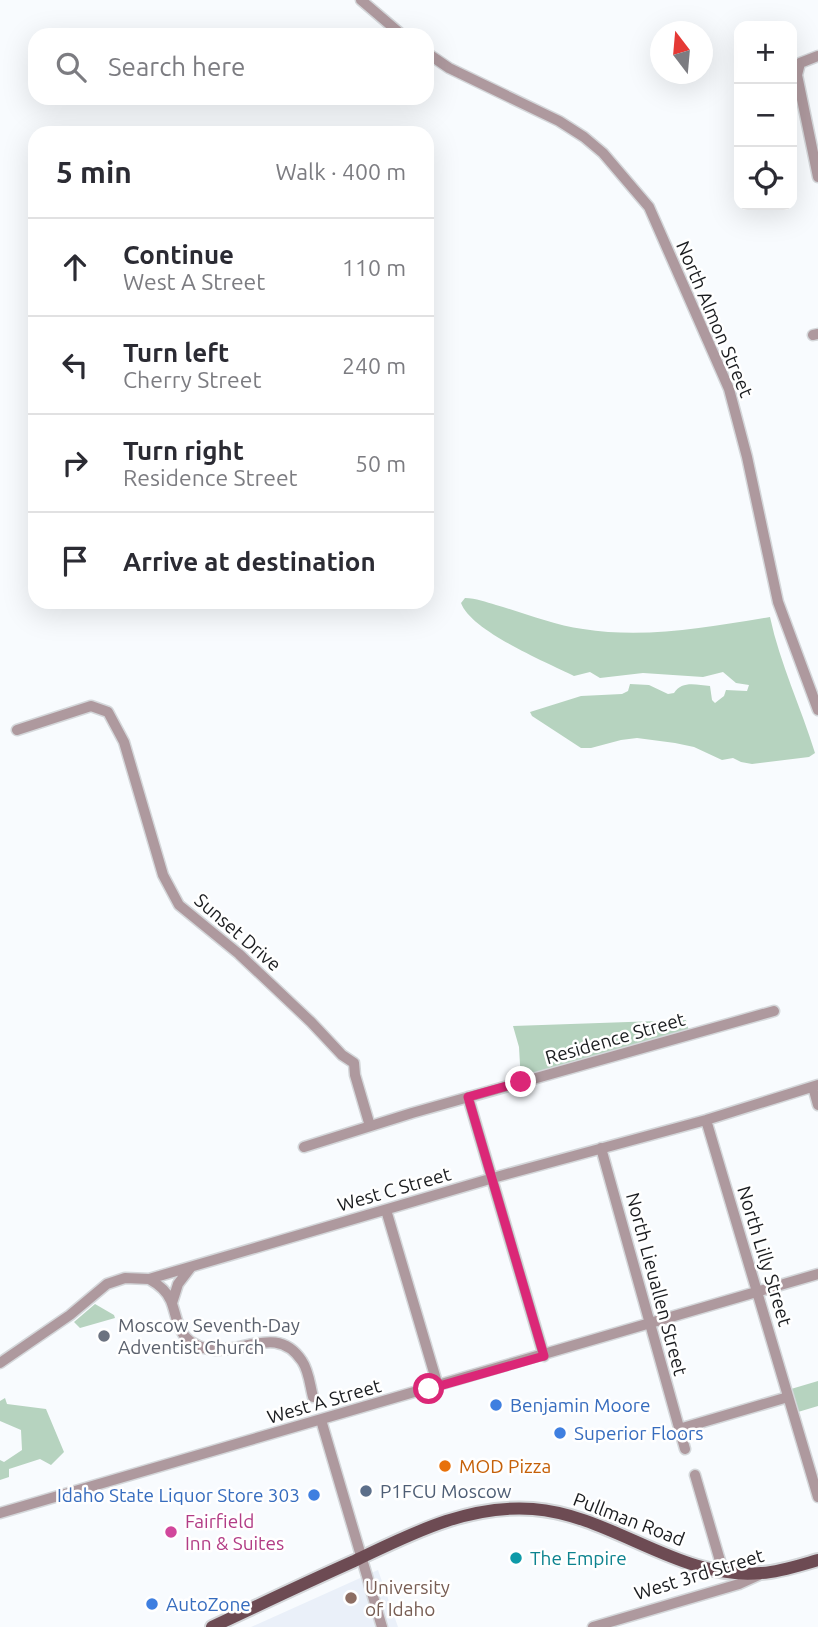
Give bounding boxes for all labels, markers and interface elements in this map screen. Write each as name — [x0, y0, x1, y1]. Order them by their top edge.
north arrow — [650, 21, 713, 84]
map controls — [734, 21, 797, 210]
button: + — [734, 21, 797, 84]
search box — [28, 28, 434, 105]
icon: search — [52, 48, 90, 86]
text: Search here — [108, 52, 245, 81]
button: − — [734, 84, 797, 147]
button: locate — [734, 147, 797, 210]
text: 5 min — [56, 155, 132, 189]
text: Walk · 400 m — [275, 159, 406, 184]
street label: North Almon Street — [672, 238, 758, 401]
text: Continue — [123, 240, 234, 269]
icon: ahead — [56, 248, 94, 286]
text: 110 m — [342, 255, 406, 280]
text: West A Street — [123, 269, 265, 294]
text: Turn left — [123, 338, 229, 367]
icon: left — [56, 346, 94, 384]
text: 240 m — [342, 353, 406, 378]
text: Cherry Street — [123, 367, 261, 392]
text: Turn right — [123, 436, 244, 465]
icon: right — [56, 444, 94, 482]
text: 50 m — [355, 451, 406, 476]
text: Residence Street — [123, 465, 298, 490]
icon: arrive — [56, 542, 94, 580]
text: Arrive at destination — [123, 547, 376, 576]
street label: Sunset Drive — [190, 889, 286, 975]
street label: Residence Street — [543, 1007, 688, 1068]
route end — [505, 1066, 536, 1097]
street label: West C Street — [335, 1162, 454, 1216]
street label: North Lilly Street — [733, 1183, 797, 1329]
street label: North Lieuallen Street — [622, 1190, 692, 1378]
place label: Moscow Seventh-Day Adventist Church — [118, 1314, 300, 1358]
marker: Moscow Seventh-Day Adventist Church — [96, 1328, 112, 1344]
route start — [413, 1373, 444, 1404]
street label: West A Street — [264, 1374, 384, 1428]
place label: Benjamin Moore — [510, 1394, 650, 1416]
marker: Benjamin Moore — [488, 1397, 504, 1413]
place label: Superior Floors — [574, 1422, 704, 1444]
marker: Superior Floors — [552, 1425, 568, 1441]
place label: MOD Pizza — [459, 1455, 551, 1477]
marker: MOD Pizza — [437, 1458, 453, 1474]
place label: P1FCU Moscow — [380, 1480, 512, 1502]
marker: P1FCU Moscow — [358, 1483, 374, 1499]
place label: Idaho State Liquor Store 303 — [57, 1484, 300, 1506]
marker: Idaho State Liquor Store 303 — [306, 1487, 322, 1503]
street label: Pullman Road — [570, 1488, 688, 1550]
place label: Fairfield Inn & Suites — [185, 1510, 284, 1554]
marker: Fairfield Inn & Suites — [163, 1524, 179, 1540]
street label: West 3rd Street — [632, 1544, 767, 1604]
place label: The Empire — [530, 1547, 627, 1569]
marker: The Empire — [508, 1550, 524, 1566]
place label: University of Idaho — [365, 1576, 450, 1620]
marker: University of Idaho — [343, 1590, 359, 1606]
place label: AutoZone — [166, 1593, 251, 1615]
marker: AutoZone — [144, 1596, 160, 1612]

